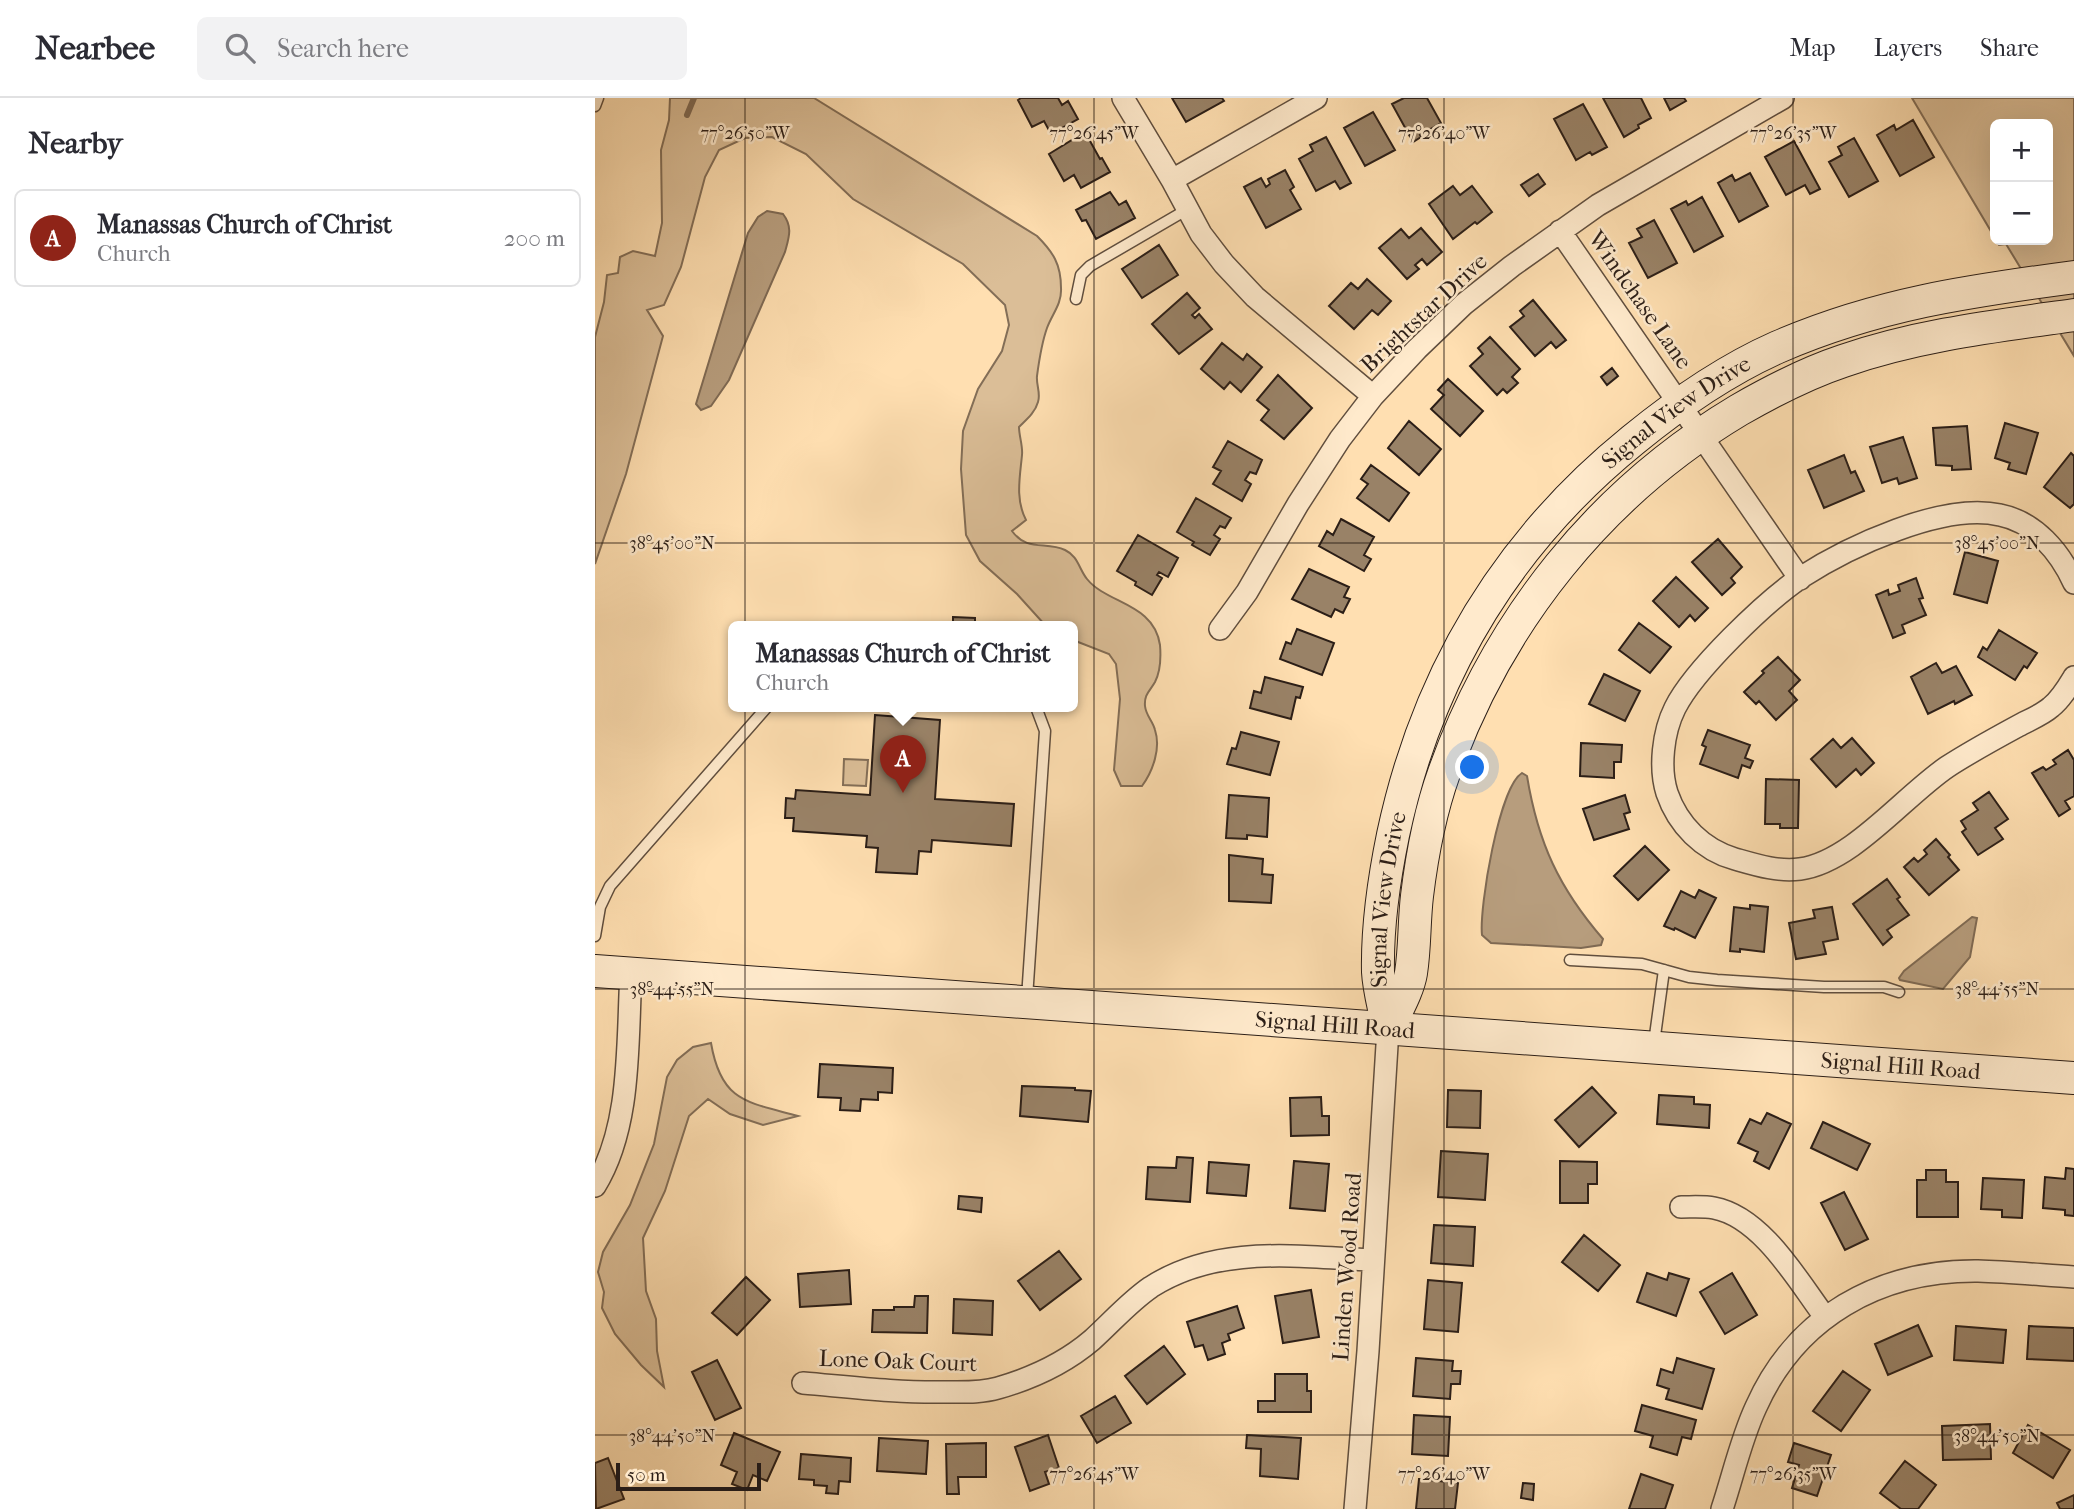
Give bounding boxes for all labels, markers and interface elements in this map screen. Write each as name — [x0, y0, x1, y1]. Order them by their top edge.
search box — [197, 17, 687, 80]
text: Nearbee — [35, 29, 155, 68]
icon: search — [221, 29, 259, 67]
text: Search here — [277, 33, 409, 64]
text: Map — [1790, 34, 1836, 62]
text: Layers — [1874, 34, 1942, 62]
text: Share — [1980, 34, 2039, 62]
map controls — [1990, 119, 2053, 245]
button: + — [1990, 119, 2053, 182]
text: 77°26'50"W — [700, 123, 791, 144]
text: 77°26'45"W — [1049, 123, 1140, 144]
text: 77°26'40"W — [1398, 123, 1491, 144]
text: 77°26'35"W — [1750, 123, 1838, 144]
text: Nearby — [28, 126, 123, 161]
button: − — [1990, 182, 2053, 245]
text: Manassas Church of Christ — [97, 209, 392, 240]
text: A — [46, 225, 60, 252]
text: 200 m — [504, 225, 565, 252]
street label: Windchase Lane — [1582, 225, 1698, 374]
text: Church — [97, 240, 171, 267]
street label: Brightstar Drive — [1355, 248, 1493, 378]
street label: Signal View Drive — [1596, 349, 1755, 474]
text: 38°45'00"N — [629, 533, 715, 554]
text: 38°45'00"N — [1954, 533, 2040, 554]
popup — [728, 621, 1078, 712]
text: Manassas Church of Christ — [755, 638, 1051, 669]
text: Church — [755, 669, 829, 696]
pin: A — [880, 735, 926, 793]
your location — [1455, 750, 1489, 784]
street label: Signal View Drive — [1364, 809, 1411, 989]
text: 38°44'55"N — [630, 979, 715, 1000]
text: 38°44'55"N — [1955, 979, 2040, 1000]
street label: Signal Hill Road — [1254, 1005, 1416, 1044]
street label: Signal Hill Road — [1820, 1046, 1982, 1085]
street label: Linden Wood Road — [1327, 1171, 1367, 1362]
street label: Lone Oak Court — [818, 1345, 978, 1377]
text: 38°44'50"N — [629, 1426, 716, 1447]
text: 38°44'50"N — [1954, 1426, 2041, 1447]
scale bar — [616, 1460, 761, 1492]
text: 50 m — [627, 1464, 666, 1486]
text: 77°26'45"W — [1049, 1464, 1140, 1485]
text: 77°26'40"W — [1398, 1464, 1491, 1485]
text: 77°26'35"W — [1750, 1464, 1838, 1485]

